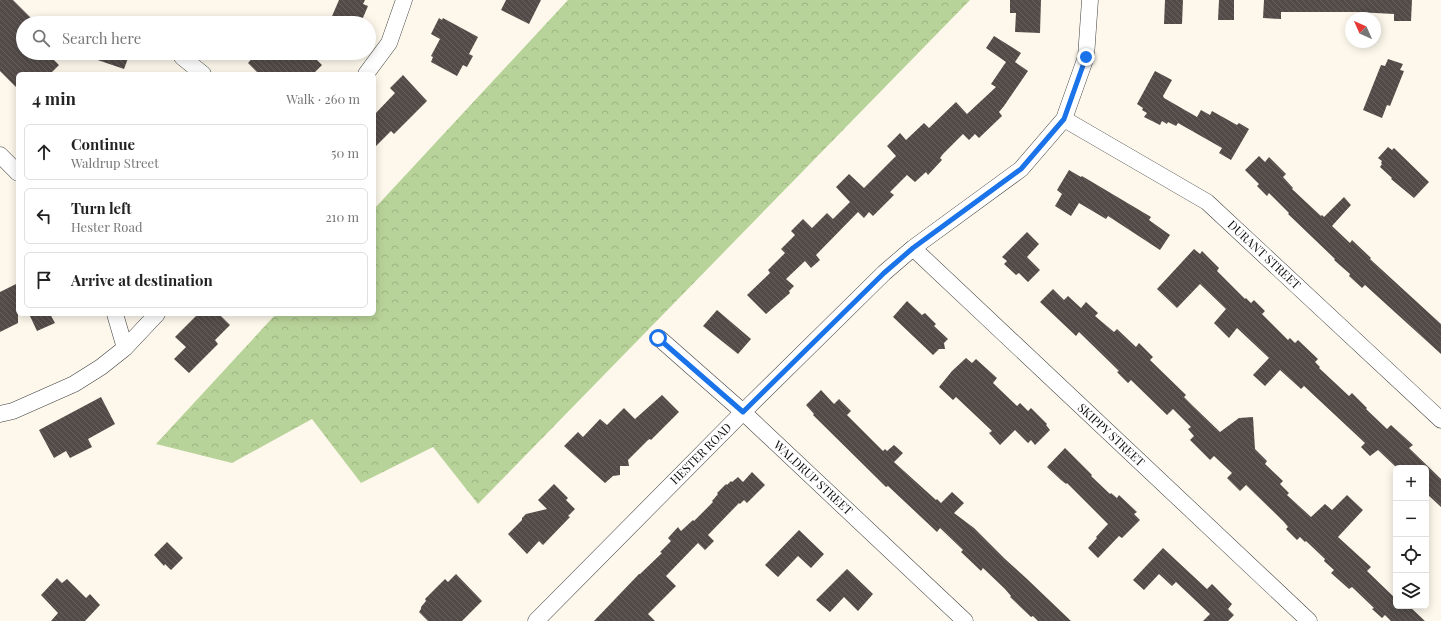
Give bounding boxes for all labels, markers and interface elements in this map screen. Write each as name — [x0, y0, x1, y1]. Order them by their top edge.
north arrow — [1345, 12, 1381, 48]
search box — [16, 16, 376, 60]
icon: search — [30, 27, 52, 49]
text: Search here — [62, 28, 141, 48]
route end — [1077, 48, 1095, 66]
text: 4 min — [32, 87, 76, 109]
text: Walk · 260 m — [286, 90, 360, 107]
text: Continue — [71, 134, 135, 154]
icon: ahead — [33, 141, 55, 163]
text: 50 m — [331, 144, 359, 161]
text: Waldrup Street — [71, 154, 159, 171]
text: Turn left — [71, 198, 132, 218]
icon: left — [33, 205, 55, 227]
text: 210 m — [325, 208, 359, 225]
street label: DURANT STREET — [1225, 216, 1305, 293]
text: Hester Road — [71, 218, 143, 235]
icon: arrive — [33, 269, 55, 291]
text: Arrive at destination — [71, 270, 213, 290]
route start — [649, 329, 667, 347]
street label: SKIPPY STREET — [1075, 399, 1149, 470]
street label: HESTER ROAD — [666, 419, 735, 487]
street label: WALDRUP STREET — [770, 436, 857, 518]
map controls — [1393, 465, 1429, 609]
button: + — [1393, 465, 1429, 501]
button: − — [1393, 501, 1429, 537]
button: locate — [1393, 537, 1429, 573]
button: layers — [1393, 573, 1429, 609]

